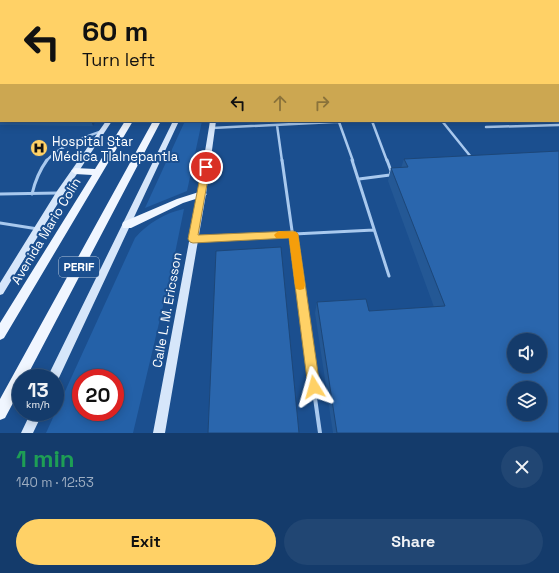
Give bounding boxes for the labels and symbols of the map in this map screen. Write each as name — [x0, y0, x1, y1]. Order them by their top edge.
place label: Hospital Star Médica Tlalnepantla — [52, 133, 179, 165]
hospital icon: Hospital Star Médica Tlalnepantla — [29, 138, 49, 158]
pin — [189, 150, 223, 184]
street label: Avenida Mario Colín — [7, 174, 85, 288]
street label: Calle L. M. Ericsson — [148, 251, 186, 369]
road number: PERIF — [59, 257, 99, 277]
position arrow — [293, 366, 335, 408]
speed limit sign: 20 — [72, 369, 124, 421]

